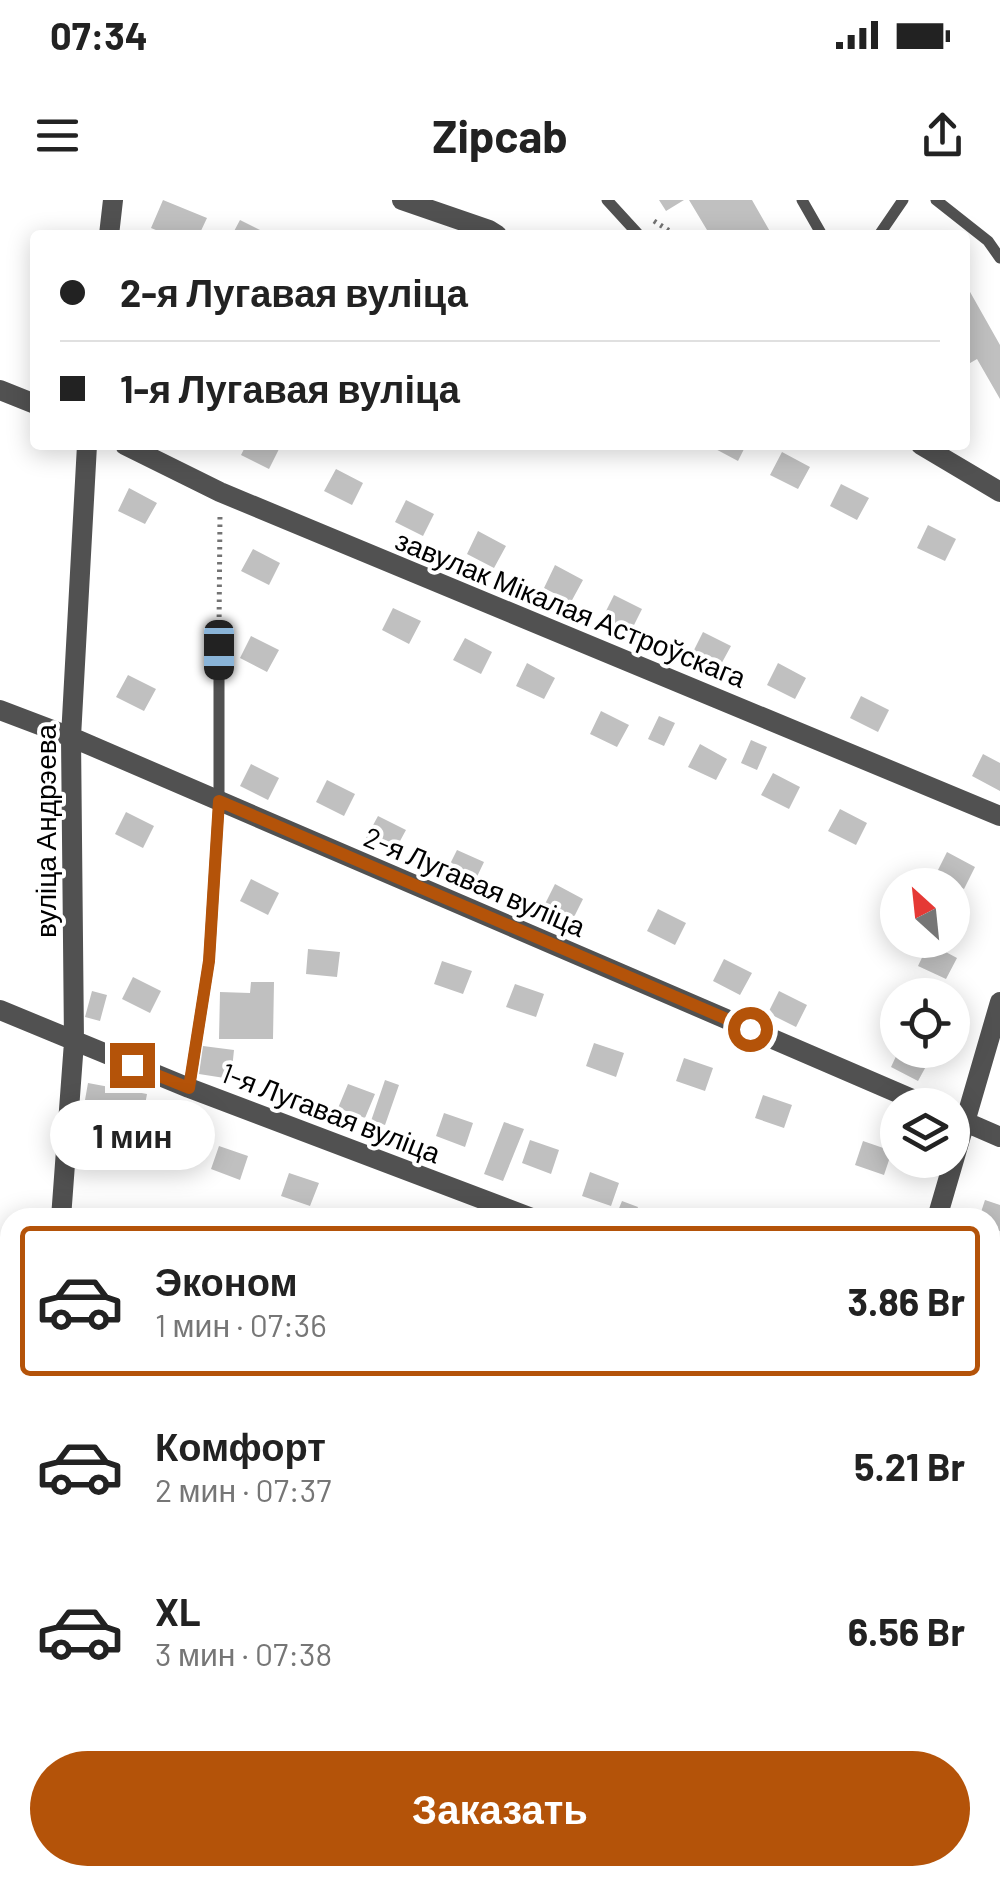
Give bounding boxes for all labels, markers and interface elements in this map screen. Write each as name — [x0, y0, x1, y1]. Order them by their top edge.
text: 07:34 — [50, 12, 148, 58]
icon: menu — [30, 108, 85, 163]
text: Zipcab — [432, 108, 568, 162]
icon: share — [915, 108, 970, 163]
text: 2-я Лугавая вуліца — [120, 269, 468, 315]
text: 1-я Лугавая вуліца — [120, 365, 460, 411]
street label: завулак Мікалая Астроўскага — [391, 522, 751, 694]
car — [204, 620, 234, 680]
street label: вуліца Андрэева — [28, 724, 62, 938]
street label: 2-я Лугавая вуліца — [359, 819, 591, 943]
north arrow — [880, 868, 970, 958]
map controls — [880, 868, 970, 1178]
button: locate — [880, 978, 970, 1068]
route start — [728, 1007, 773, 1052]
route end — [110, 1043, 155, 1088]
street label: 1-я Лугавая вуліца — [217, 1055, 446, 1170]
button: layers — [880, 1088, 970, 1178]
callout: 1 мин — [49, 1100, 214, 1170]
text: 1 мин — [92, 1116, 173, 1154]
icon: car — [35, 1256, 125, 1346]
text: Эконом — [155, 1258, 298, 1304]
text: 3.86 Br — [848, 1278, 965, 1324]
text: 1 мин · 07:36 — [155, 1305, 327, 1343]
icon: car — [35, 1421, 125, 1511]
text: Комфорт — [155, 1423, 326, 1469]
text: 5.21 Br — [854, 1443, 965, 1489]
text: 2 мин · 07:37 — [155, 1470, 331, 1508]
icon: car — [35, 1586, 125, 1676]
text: XL — [155, 1588, 201, 1634]
text: 6.56 Br — [848, 1608, 965, 1654]
text: 3 мин · 07:38 — [155, 1634, 332, 1672]
button: Заказать — [30, 1751, 970, 1866]

